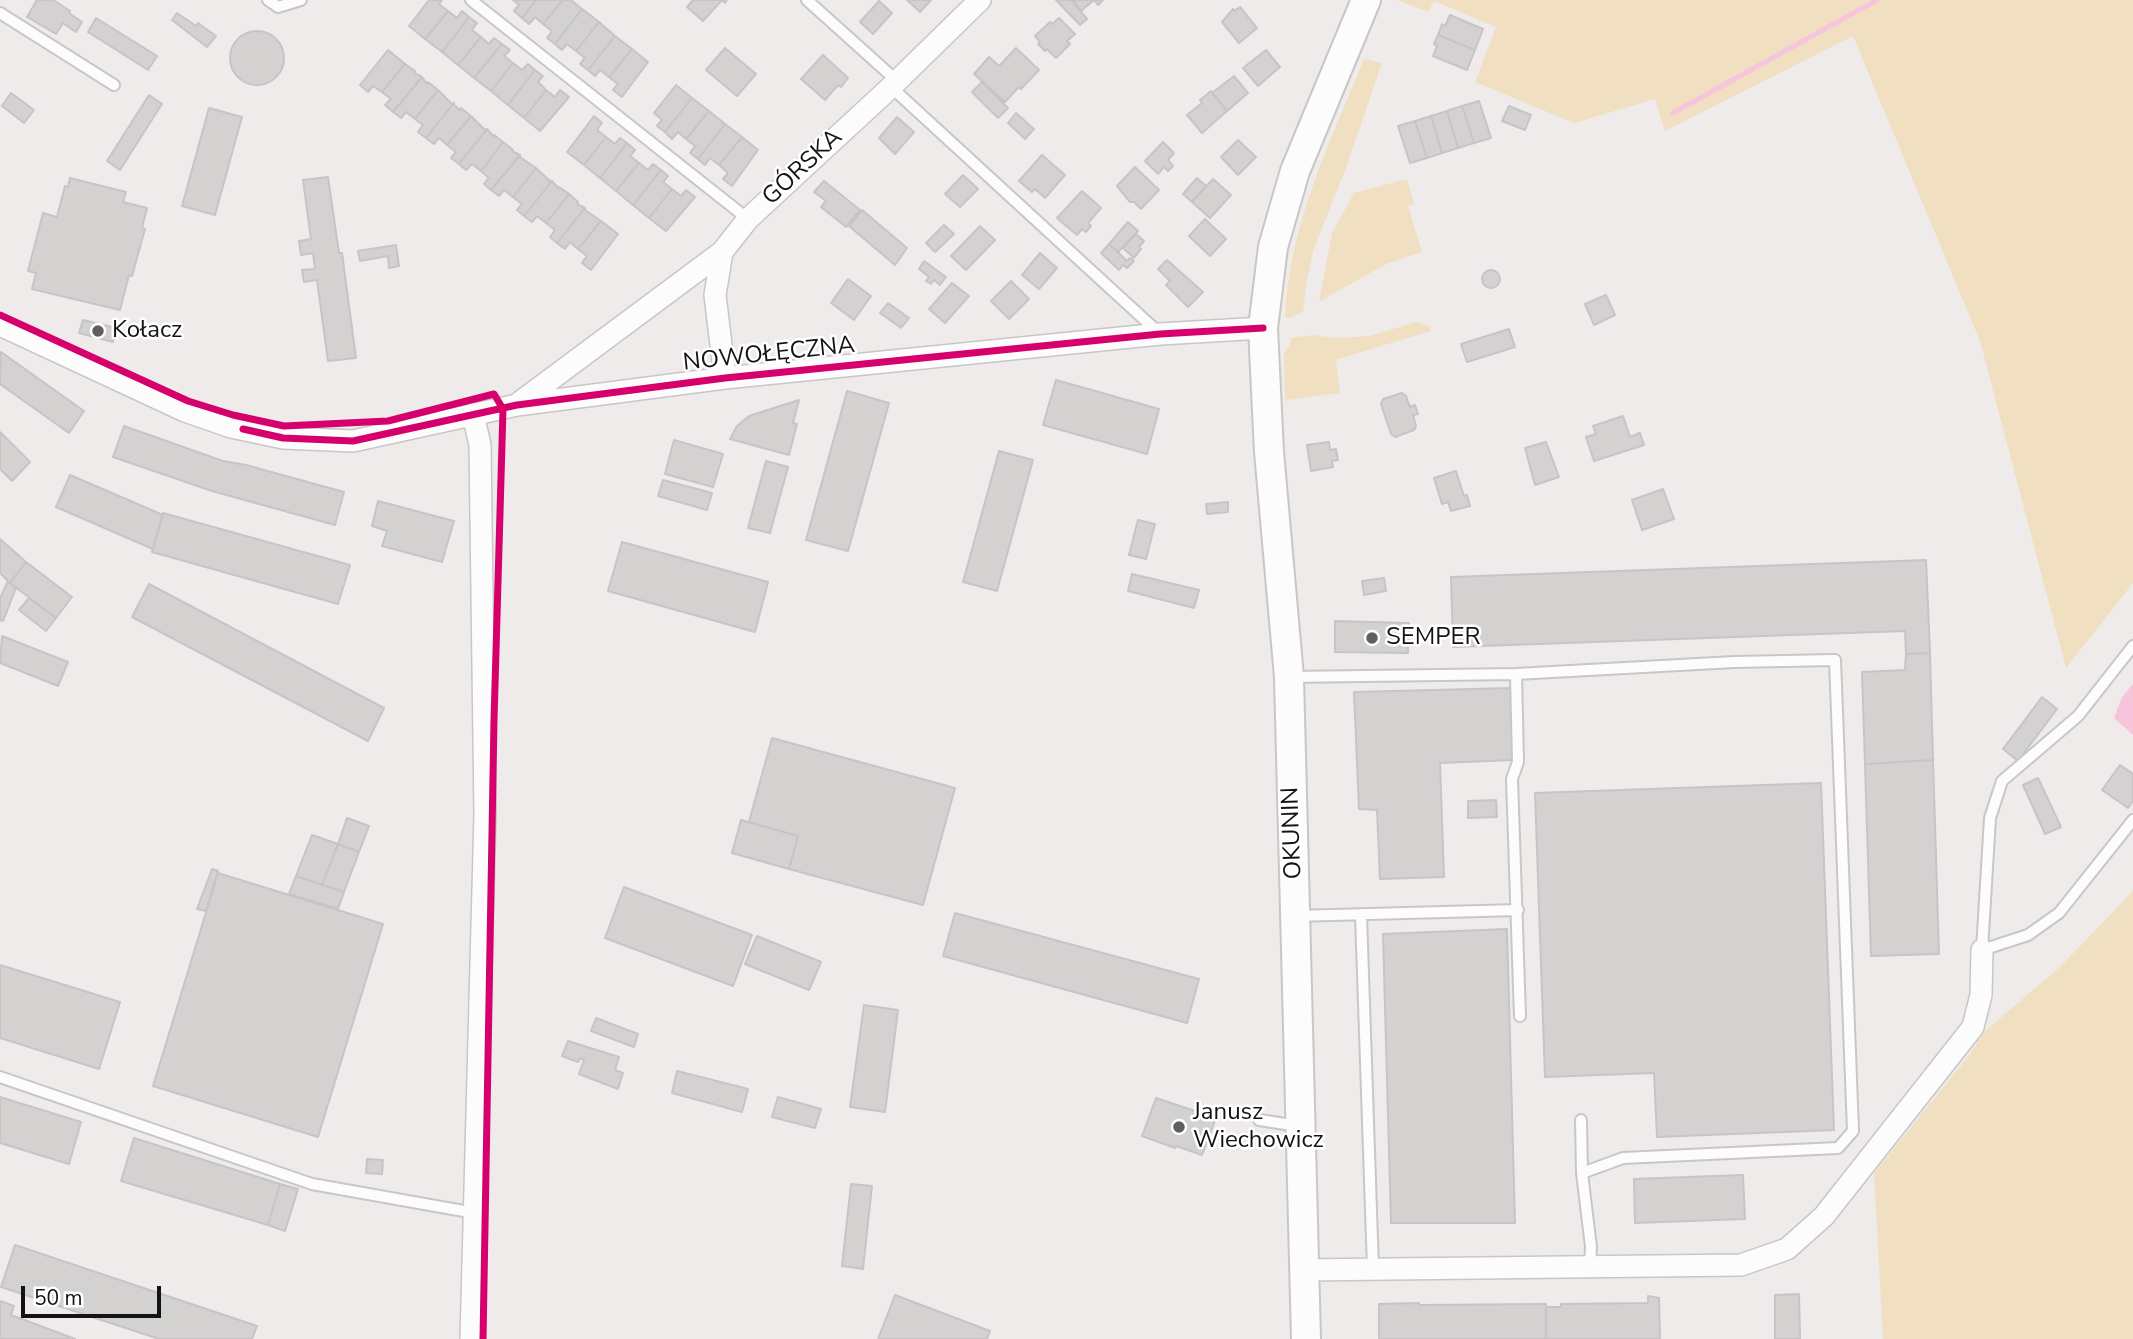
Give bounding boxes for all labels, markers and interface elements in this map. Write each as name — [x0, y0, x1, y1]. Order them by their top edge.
street label: GÓRSKA — [757, 124, 849, 212]
place label: Kołacz — [112, 317, 182, 345]
marker: Kołacz — [90, 323, 106, 339]
street label: NOWOŁĘCZNA — [682, 332, 856, 378]
place label: SEMPER — [1386, 624, 1481, 652]
marker: SEMPER — [1364, 630, 1380, 646]
street label: OKUNIN — [1277, 786, 1309, 880]
place label: Janusz Wiechowicz — [1193, 1099, 1324, 1155]
marker: Janusz Wiechowicz — [1171, 1119, 1187, 1135]
scale bar — [24, 1272, 164, 1316]
text: 50 m — [34, 1284, 83, 1312]

